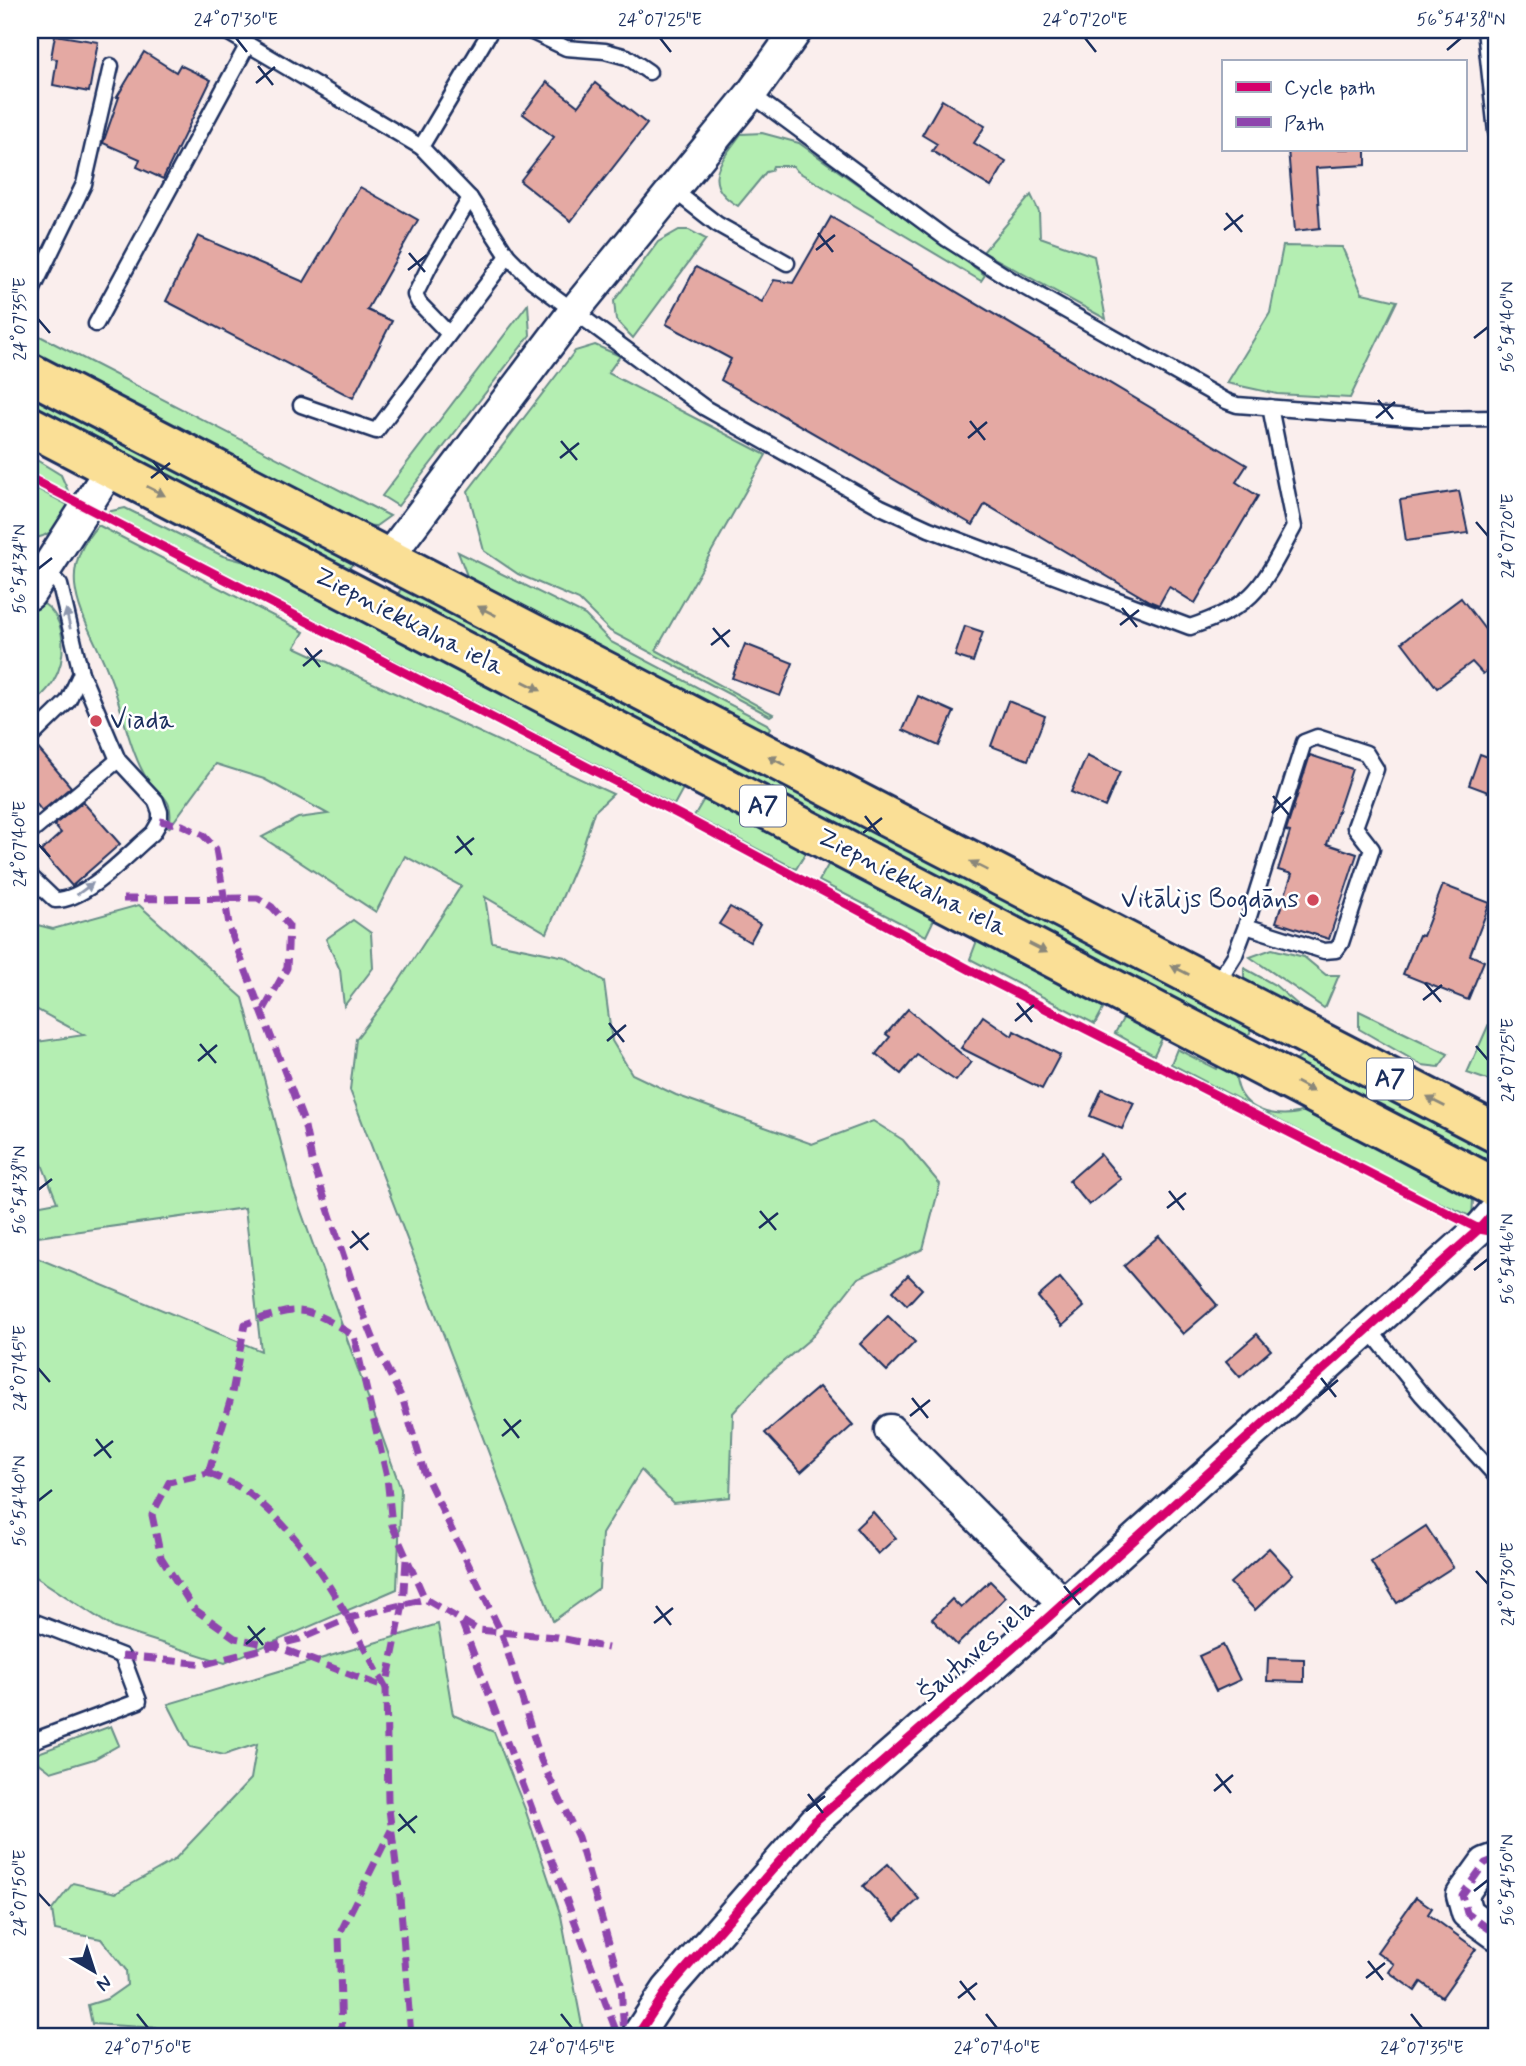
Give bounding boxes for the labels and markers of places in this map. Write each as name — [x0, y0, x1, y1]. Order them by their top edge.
place label: Viada — [110, 704, 175, 738]
marker: Viada — [88, 713, 104, 729]
place label: Vitālijs Bogdāns — [1121, 883, 1299, 917]
marker: Vitālijs Bogdāns — [1305, 892, 1321, 908]

